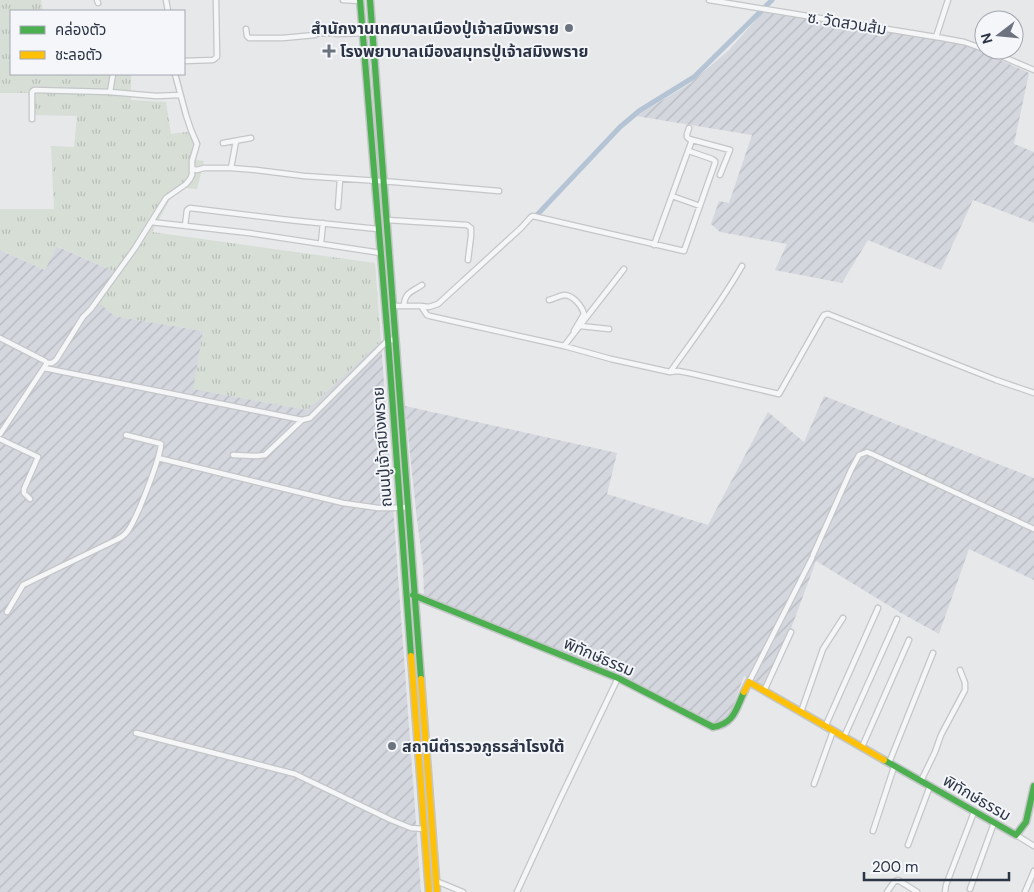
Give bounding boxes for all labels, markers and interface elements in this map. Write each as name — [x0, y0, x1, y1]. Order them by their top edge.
street label: ซ. วัดสวนส้ม — [806, 6, 888, 40]
legend — [10, 10, 185, 75]
north arrow — [974, 10, 1024, 60]
place label: สำนักงานเทศบาลเมืองปู่เจ้าสมิงพราย — [311, 18, 559, 39]
text: คล่องตัว — [55, 20, 106, 40]
marker: สำนักงานเทศบาลเมืองปู่เจ้าสมิงพราย — [563, 22, 575, 34]
text: N — [976, 31, 997, 46]
place label: โรงพยาบาลเมืองสมุทรปู่เจ้าสมิงพราย — [340, 41, 589, 62]
marker: โรงพยาบาลเมืองสมุทรปู่เจ้าสมิงพราย — [322, 44, 336, 58]
text: ชะลอตัว — [55, 45, 102, 65]
street label: ถนนปู่เจ้าสมิงพราย — [367, 386, 397, 508]
street label: พิทักษ์ธรรม — [560, 633, 638, 681]
place label: สถานีตำรวจภูธรสำโรงใต้ — [402, 736, 564, 757]
marker: สถานีตำรวจภูธรสำโรงใต้ — [386, 740, 398, 752]
street label: พิทักษ์ธรรม — [939, 770, 1015, 826]
scale bar — [864, 850, 1009, 882]
text: 200 m — [872, 857, 918, 877]

